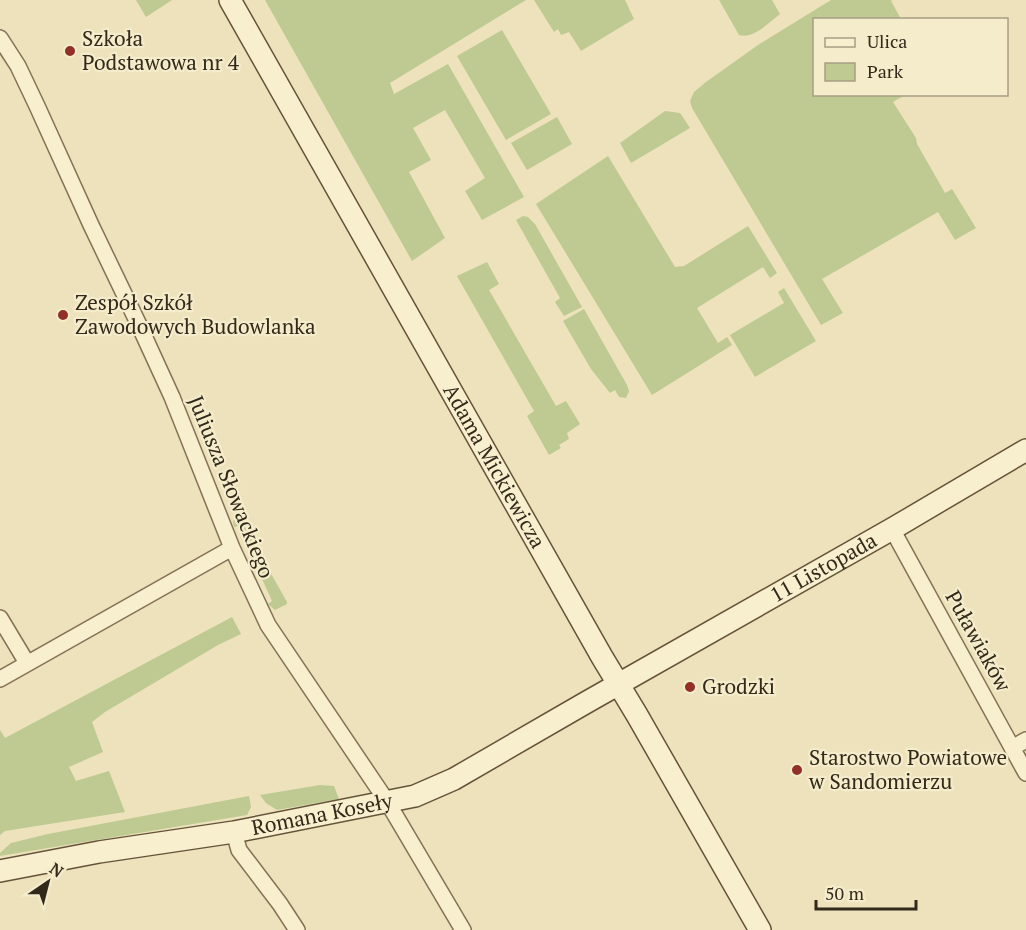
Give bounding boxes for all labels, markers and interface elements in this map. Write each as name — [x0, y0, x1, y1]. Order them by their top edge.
legend — [813, 18, 1008, 96]
place label: Szkoła Podstawowa nr 4 — [82, 24, 240, 76]
text: Ulica — [867, 29, 907, 53]
marker: Szkoła Podstawowa nr 4 — [63, 44, 77, 58]
text: Park — [867, 59, 904, 83]
place label: Zespół Szkół Zawodowych Budowlanka — [75, 288, 316, 340]
marker: Zespół Szkół Zawodowych Budowlanka — [56, 308, 70, 322]
street label: Adama Mickiewicza — [437, 379, 553, 553]
street label: Juliusza Słowackiego — [183, 391, 281, 582]
street label: 11 Listopada — [765, 525, 882, 608]
street label: Puławiaków — [940, 585, 1018, 697]
place label: Grodzki — [702, 672, 775, 700]
marker: Grodzki — [683, 680, 697, 694]
place label: Starostwo Powiatowe w Sandomierzu — [808, 743, 1007, 795]
marker: Starostwo Powiatowe w Sandomierzu — [790, 763, 804, 777]
street label: Romana Koseły — [249, 786, 395, 841]
north arrow — [18, 852, 78, 912]
text: N — [45, 857, 68, 882]
scale bar — [816, 873, 916, 911]
text: 50 m — [825, 881, 865, 905]

